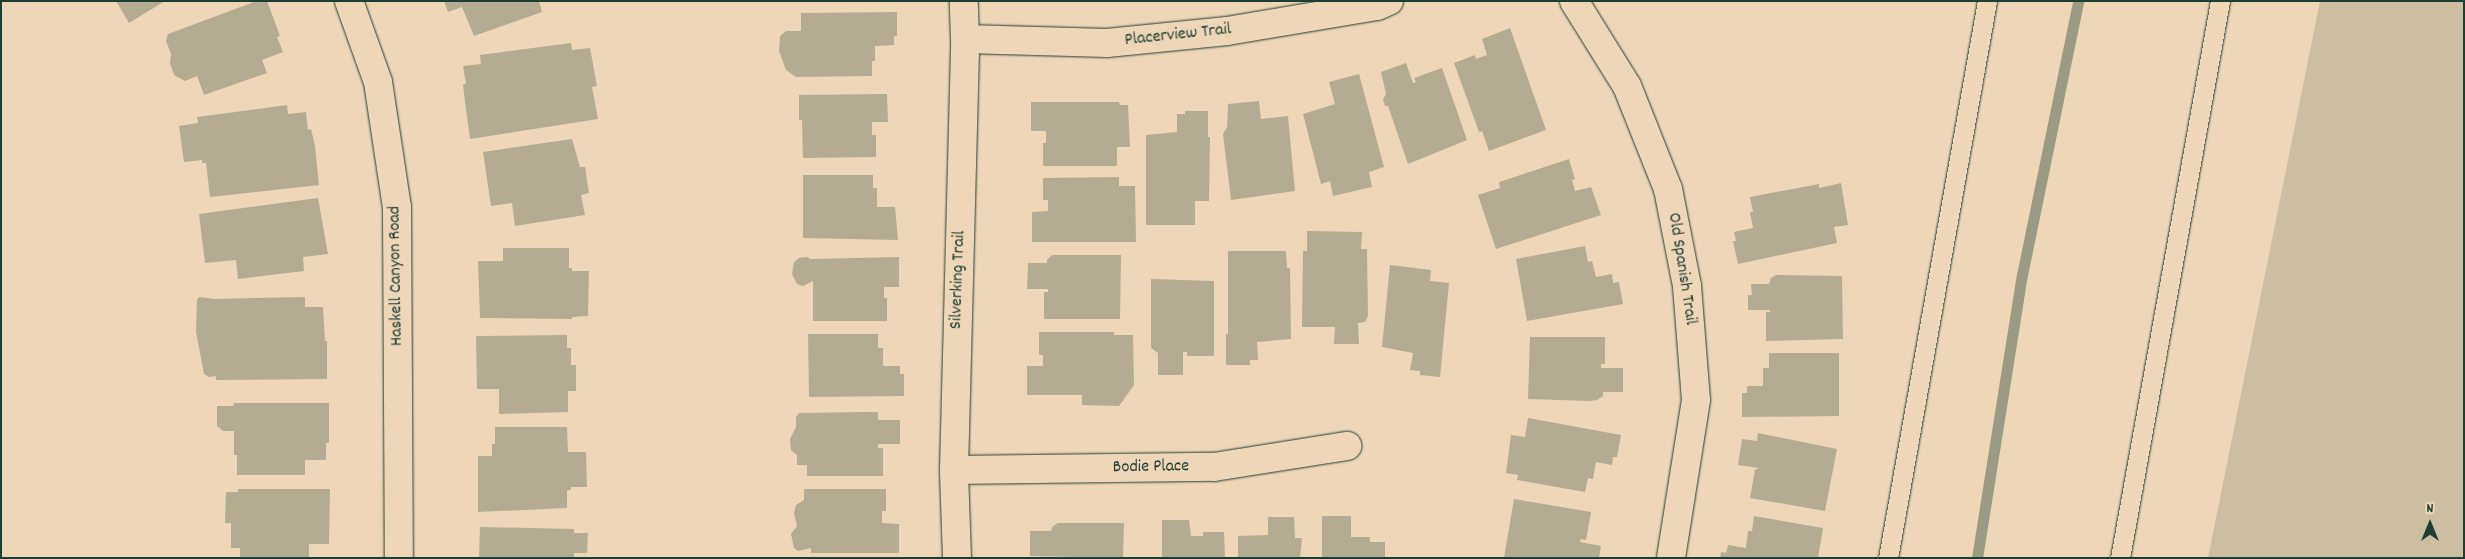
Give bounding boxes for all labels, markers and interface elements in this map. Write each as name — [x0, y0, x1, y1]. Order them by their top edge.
street label: Placerview Trail — [1124, 20, 1232, 52]
street label: Haskell Canyon Road — [385, 206, 409, 346]
street label: Old Spanish Trail — [1661, 211, 1701, 327]
street label: Silverking Trail — [946, 230, 972, 330]
street label: Bodie Place — [1113, 457, 1189, 479]
north arrow — [2405, 499, 2455, 549]
text: N — [2427, 499, 2433, 519]

